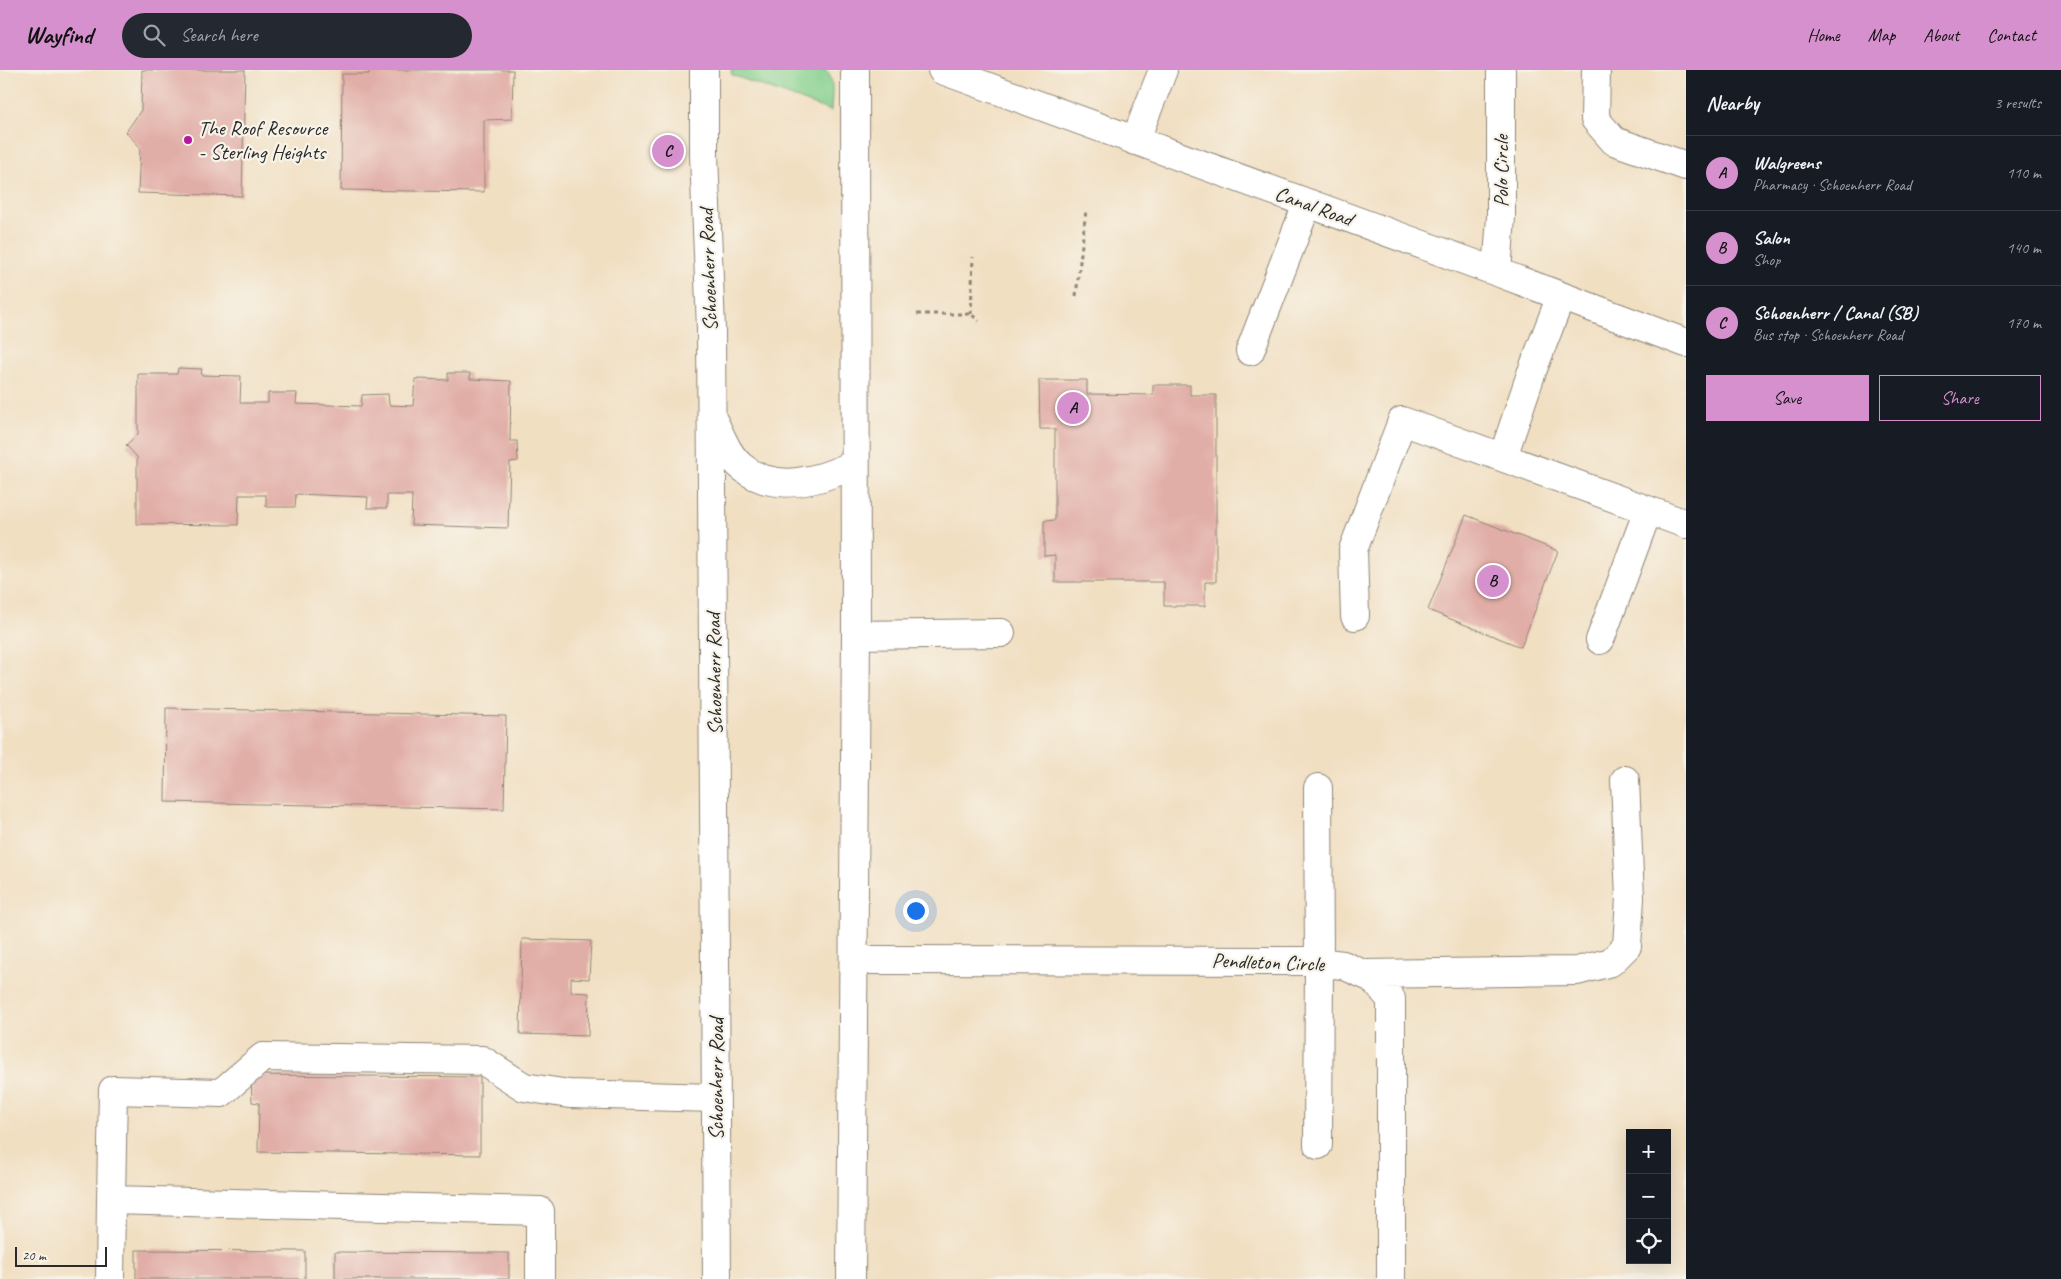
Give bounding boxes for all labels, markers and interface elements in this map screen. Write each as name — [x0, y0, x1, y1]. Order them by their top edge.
search box — [122, 13, 472, 58]
text: Wayfind — [25, 20, 92, 50]
icon: search — [140, 21, 168, 49]
text: Search here — [180, 23, 258, 47]
text: Home — [1807, 24, 1840, 46]
text: Map — [1868, 24, 1895, 46]
text: About — [1923, 24, 1959, 46]
text: Contact — [1987, 24, 2036, 46]
text: Nearby — [1706, 90, 1759, 116]
text: 3 results — [1994, 93, 2041, 113]
place label: The Roof Resource - Sterling Heights — [198, 115, 330, 165]
pin: C — [652, 132, 684, 170]
street label: Polo Circle — [1488, 133, 1514, 207]
marker: The Roof Resource - Sterling Heights — [182, 134, 194, 146]
text: Walgreens — [1753, 151, 1820, 175]
text: A — [1718, 163, 1726, 183]
text: 110 m — [2007, 163, 2041, 183]
text: Pharmacy · Schoenherr Road — [1753, 175, 1911, 195]
street label: Canal Road — [1272, 180, 1359, 233]
street label: Schoenherr Road — [693, 205, 723, 332]
text: Salon — [1753, 226, 1790, 250]
text: B — [1718, 238, 1726, 258]
text: 140 m — [2007, 238, 2041, 258]
text: Shop — [1753, 250, 1780, 270]
text: Schoenherr / Canal (SB) — [1753, 301, 1918, 325]
text: C — [1718, 313, 1726, 333]
text: 170 m — [2007, 313, 2041, 333]
text: Bus stop · Schoenherr Road — [1753, 325, 1903, 345]
button: Save — [1706, 375, 1869, 421]
button: Share — [1879, 375, 2041, 421]
pin: A — [1057, 389, 1089, 427]
pin: B — [1477, 562, 1509, 600]
street label: Schoenherr Road — [700, 609, 728, 735]
your location — [903, 898, 929, 924]
street label: Pendleton Circle — [1211, 947, 1326, 977]
street label: Schoenherr Road — [703, 1014, 729, 1140]
map controls — [1626, 1129, 1671, 1264]
button: + — [1626, 1129, 1671, 1174]
button: − — [1626, 1174, 1671, 1219]
button: locate — [1626, 1219, 1671, 1264]
scale bar — [15, 1244, 108, 1267]
text: 20 m — [22, 1247, 46, 1264]

